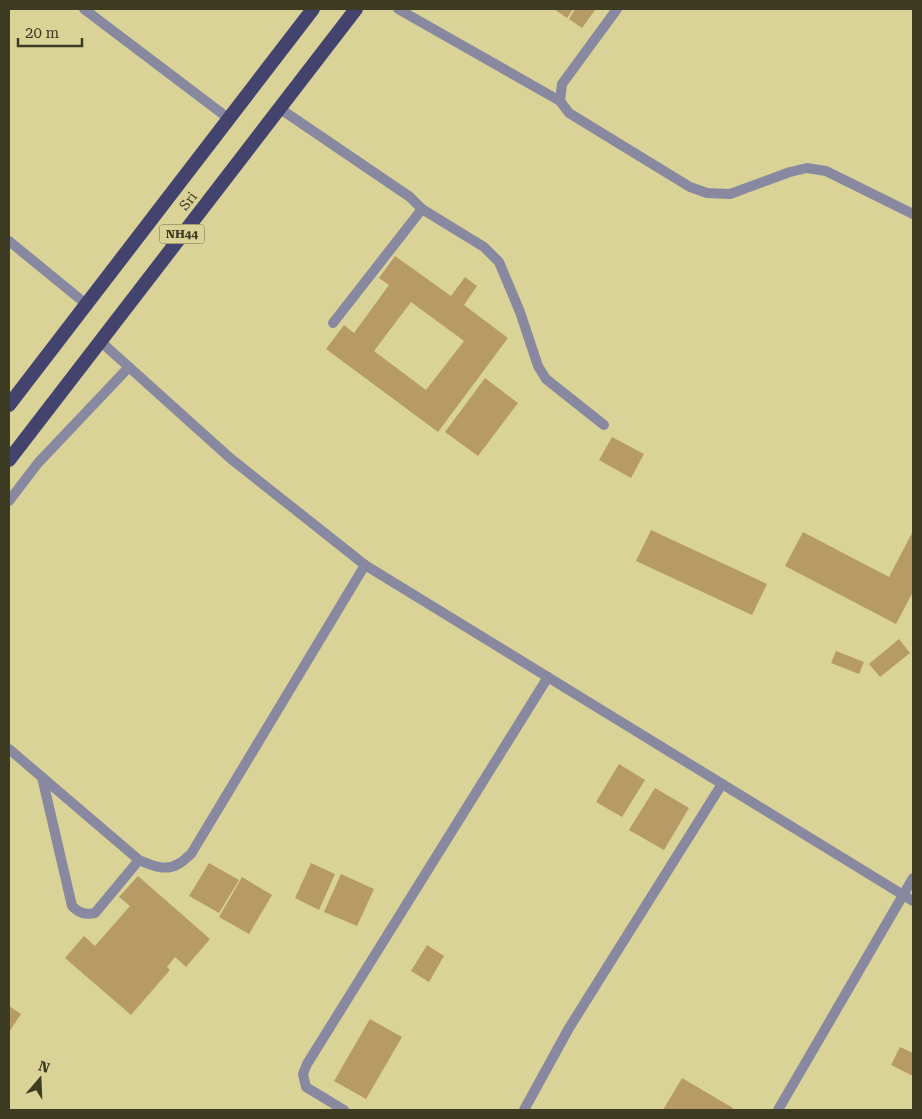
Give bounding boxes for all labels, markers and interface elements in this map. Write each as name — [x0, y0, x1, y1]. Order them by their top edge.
scale bar — [18, 15, 81, 47]
text: 20 m — [25, 24, 60, 42]
street label: Sri — [176, 188, 200, 213]
road number: NH44 — [160, 224, 204, 243]
north arrow — [15, 1054, 65, 1104]
text: N — [37, 1057, 52, 1076]

